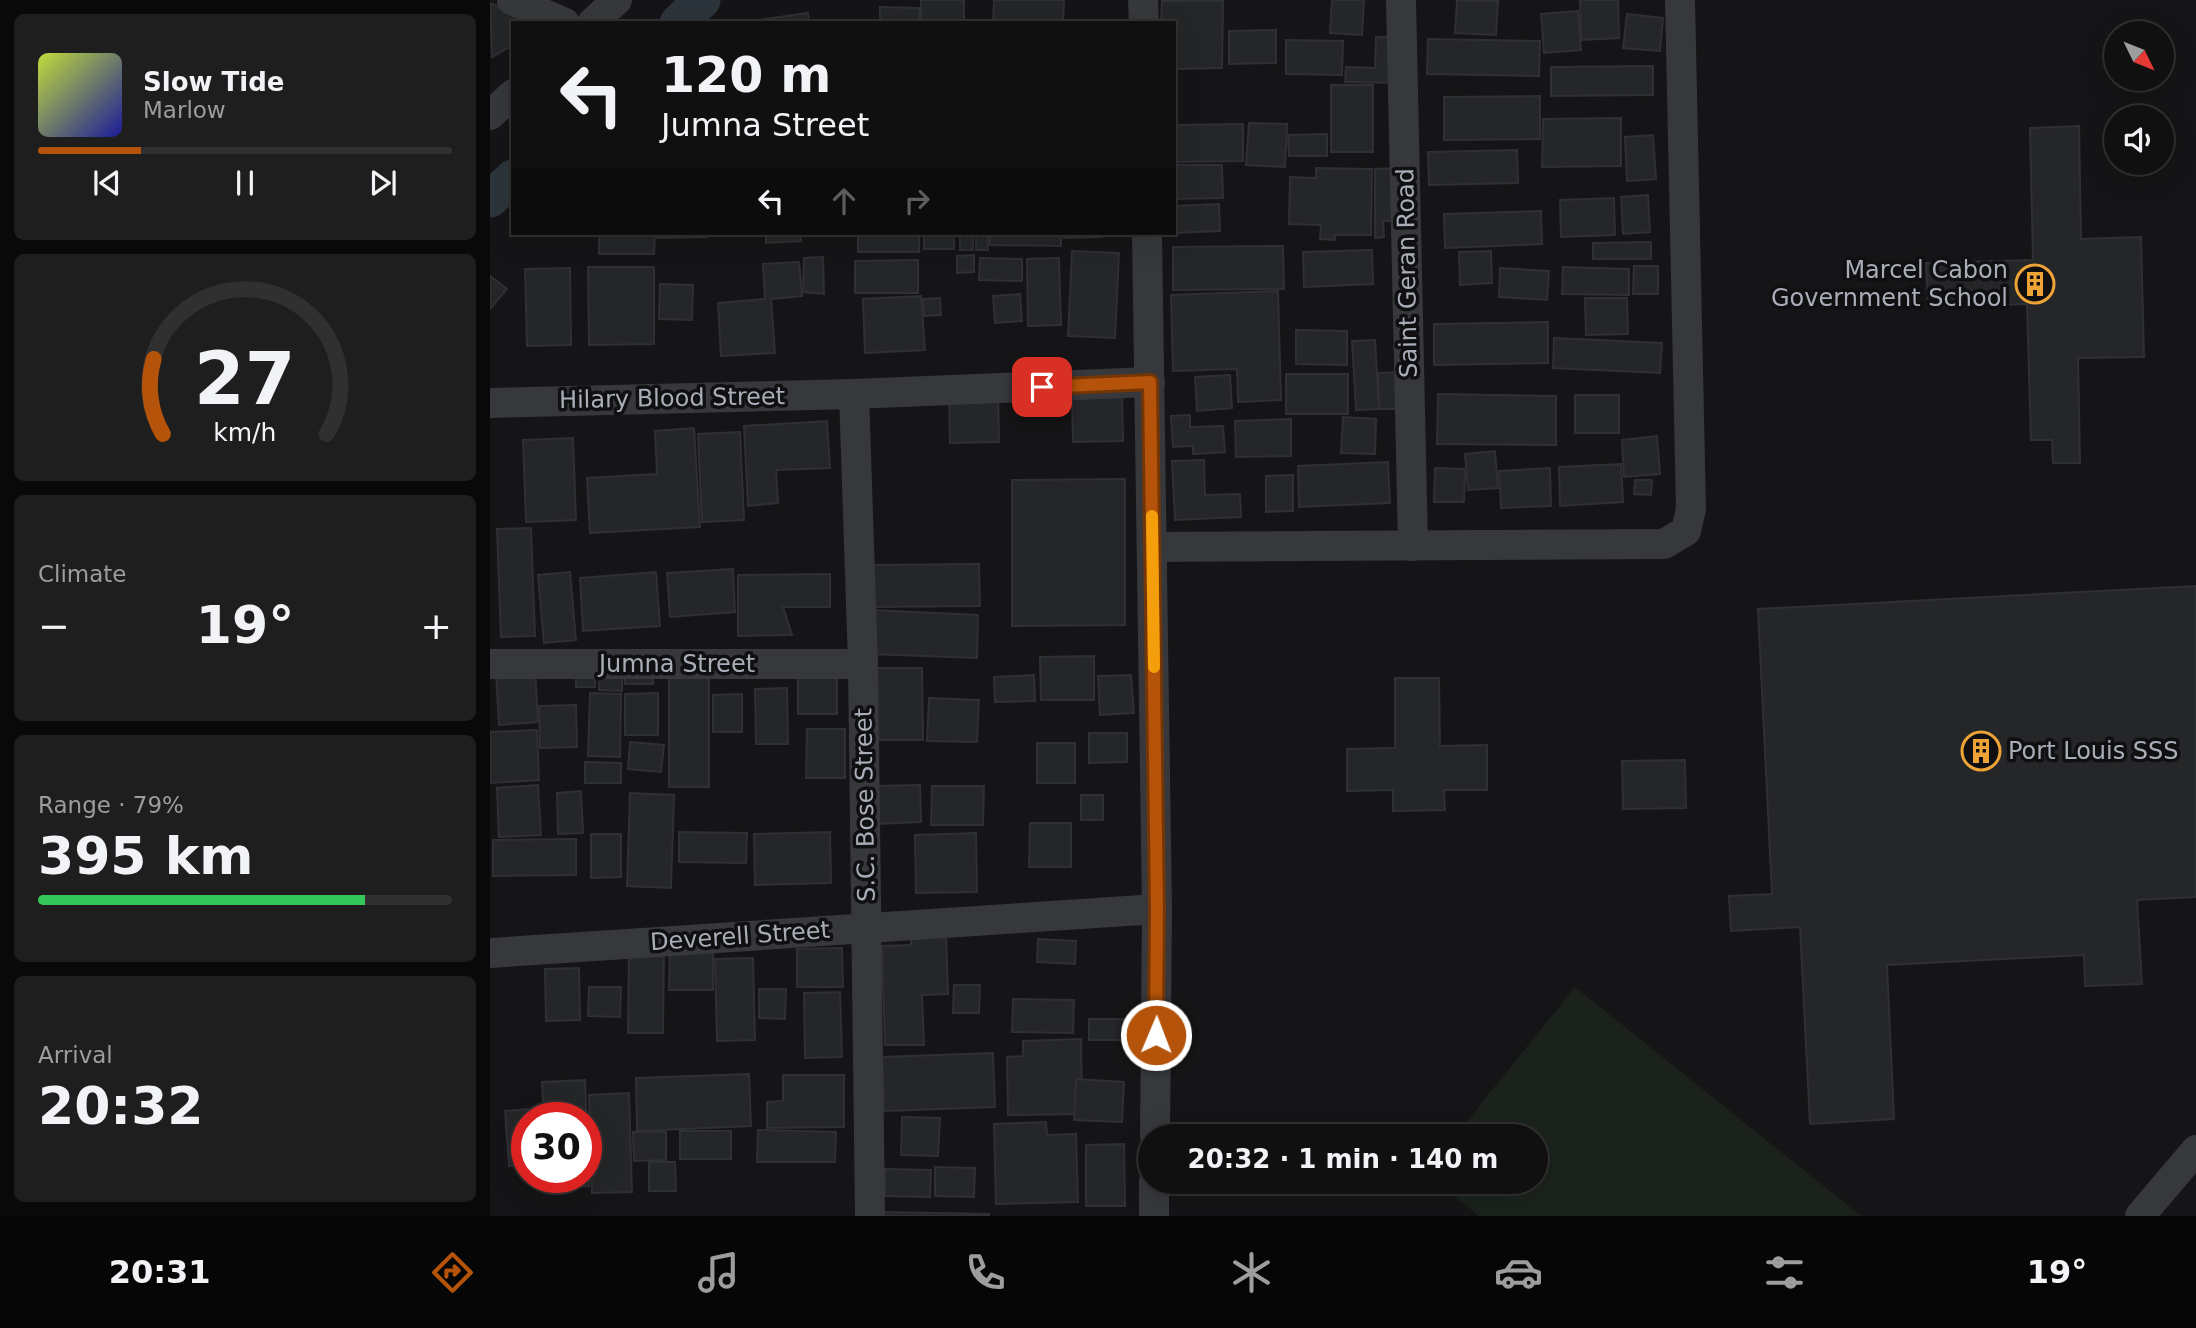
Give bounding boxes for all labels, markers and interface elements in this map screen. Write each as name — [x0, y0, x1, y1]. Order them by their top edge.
north arrow — [2104, 21, 2174, 91]
map controls — [2104, 21, 2174, 175]
text: 120 m — [661, 47, 831, 104]
icon: left — [546, 49, 637, 140]
text: Slow Tide — [143, 67, 284, 97]
text: Marlow — [143, 97, 226, 123]
button: sound — [2104, 105, 2174, 175]
text: Jumna Street — [661, 106, 869, 144]
icon: previous — [88, 164, 126, 202]
icon: pause — [226, 164, 264, 202]
icon: next — [364, 164, 402, 202]
street label: Saint Geran Road — [1391, 168, 1423, 378]
icon: left — [752, 182, 790, 220]
icon: ahead — [825, 182, 863, 220]
icon: right — [898, 182, 936, 220]
place label: Marcel Cabon Government School — [1771, 256, 2008, 312]
building icon: Marcel Cabon Government School — [2014, 263, 2056, 305]
text: 27 — [194, 336, 296, 421]
pin — [1012, 357, 1072, 417]
icon: arrive — [1023, 368, 1061, 406]
street label: Hilary Blood Street — [559, 382, 785, 414]
text: km/h — [213, 417, 277, 446]
text: Climate — [38, 561, 127, 587]
text: 19° — [196, 595, 294, 655]
text: − — [38, 604, 70, 648]
text: + — [420, 604, 452, 648]
street label: Jumna Street — [597, 650, 755, 678]
street label: S.C. Bose Street — [849, 708, 881, 902]
building icon: Port Louis SSS — [1960, 730, 2002, 772]
place label: Port Louis SSS — [2008, 737, 2179, 765]
text: Range · 79% — [38, 792, 184, 818]
text: 395 km — [38, 826, 253, 886]
street label: Deverell Street — [649, 916, 831, 956]
position arrow — [1119, 998, 1193, 1072]
text: Arrival — [38, 1042, 113, 1068]
text: 20:32 — [38, 1076, 204, 1136]
speed limit sign: 30 — [511, 1102, 602, 1193]
text: 20:32 · 1 min · 140 m — [1188, 1144, 1498, 1174]
icon: directions — [428, 1248, 477, 1297]
icon: music — [694, 1248, 743, 1297]
icon: phone — [961, 1248, 1010, 1297]
icon: climate — [1227, 1248, 1276, 1297]
icon: car — [1494, 1248, 1543, 1297]
icon: filters — [1760, 1248, 1809, 1297]
text: 20:31 — [109, 1253, 211, 1291]
text: 19° — [2027, 1253, 2087, 1291]

